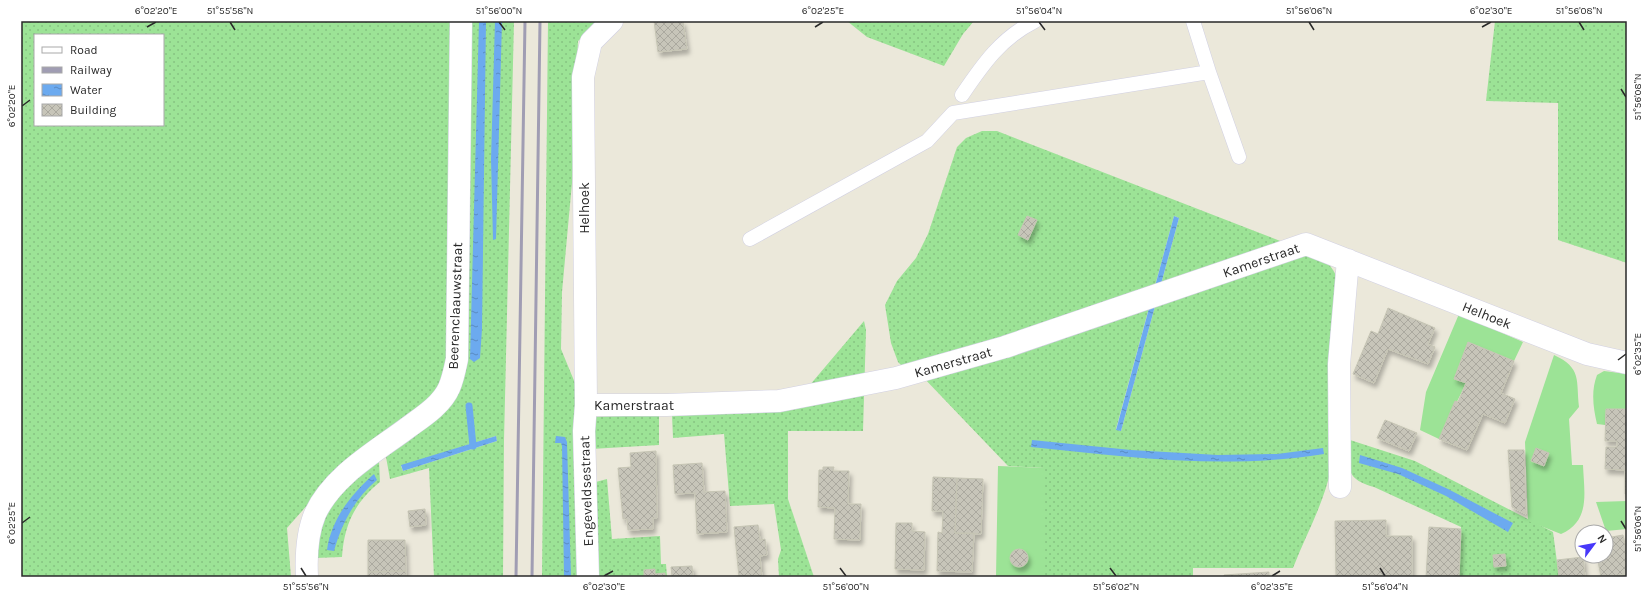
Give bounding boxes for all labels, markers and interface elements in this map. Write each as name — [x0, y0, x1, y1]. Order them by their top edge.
text: 6°02'20"E — [135, 5, 177, 17]
text: 51°55'58"N — [207, 5, 253, 17]
text: 51°56'00"N — [476, 5, 522, 17]
text: 6°02'25"E — [802, 5, 844, 17]
text: 51°56'04"N — [1016, 5, 1062, 17]
text: 51°56'06"N — [1286, 5, 1332, 17]
text: 6°02'30"E — [1470, 5, 1512, 17]
text: 51°56'08"N — [1555, 5, 1603, 17]
legend — [34, 34, 164, 126]
text: Road — [70, 43, 98, 57]
text: Railway — [70, 63, 112, 77]
text: 51°56'08"N — [1632, 73, 1644, 121]
text: Water — [70, 83, 103, 97]
text: 6°02'20"E — [6, 85, 18, 127]
text: Building — [70, 103, 117, 117]
street label: Helhoek — [576, 182, 593, 234]
street label: Kamerstraat — [1221, 239, 1302, 282]
street label: Beerenclaauwstraat — [445, 242, 466, 370]
street label: Helhoek — [1460, 298, 1514, 333]
text: 6°02'35"E — [1632, 333, 1644, 375]
street label: Kamerstraat — [912, 343, 994, 382]
street label: Kamerstraat — [594, 397, 674, 414]
street label: Engeveldsestraat — [576, 435, 597, 547]
text: 6°02'25"E — [6, 502, 18, 544]
text: 51°56'06"N — [1632, 506, 1644, 552]
north arrow — [1574, 524, 1614, 564]
text: N — [1594, 532, 1610, 546]
text: 51°55'56"N — [283, 581, 329, 593]
text: 6°02'30"E — [583, 581, 625, 593]
text: 51°56'00"N — [823, 581, 869, 593]
text: 51°56'02"N — [1093, 581, 1139, 593]
text: 6°02'35"E — [1251, 581, 1293, 593]
text: 51°56'04"N — [1362, 581, 1408, 593]

